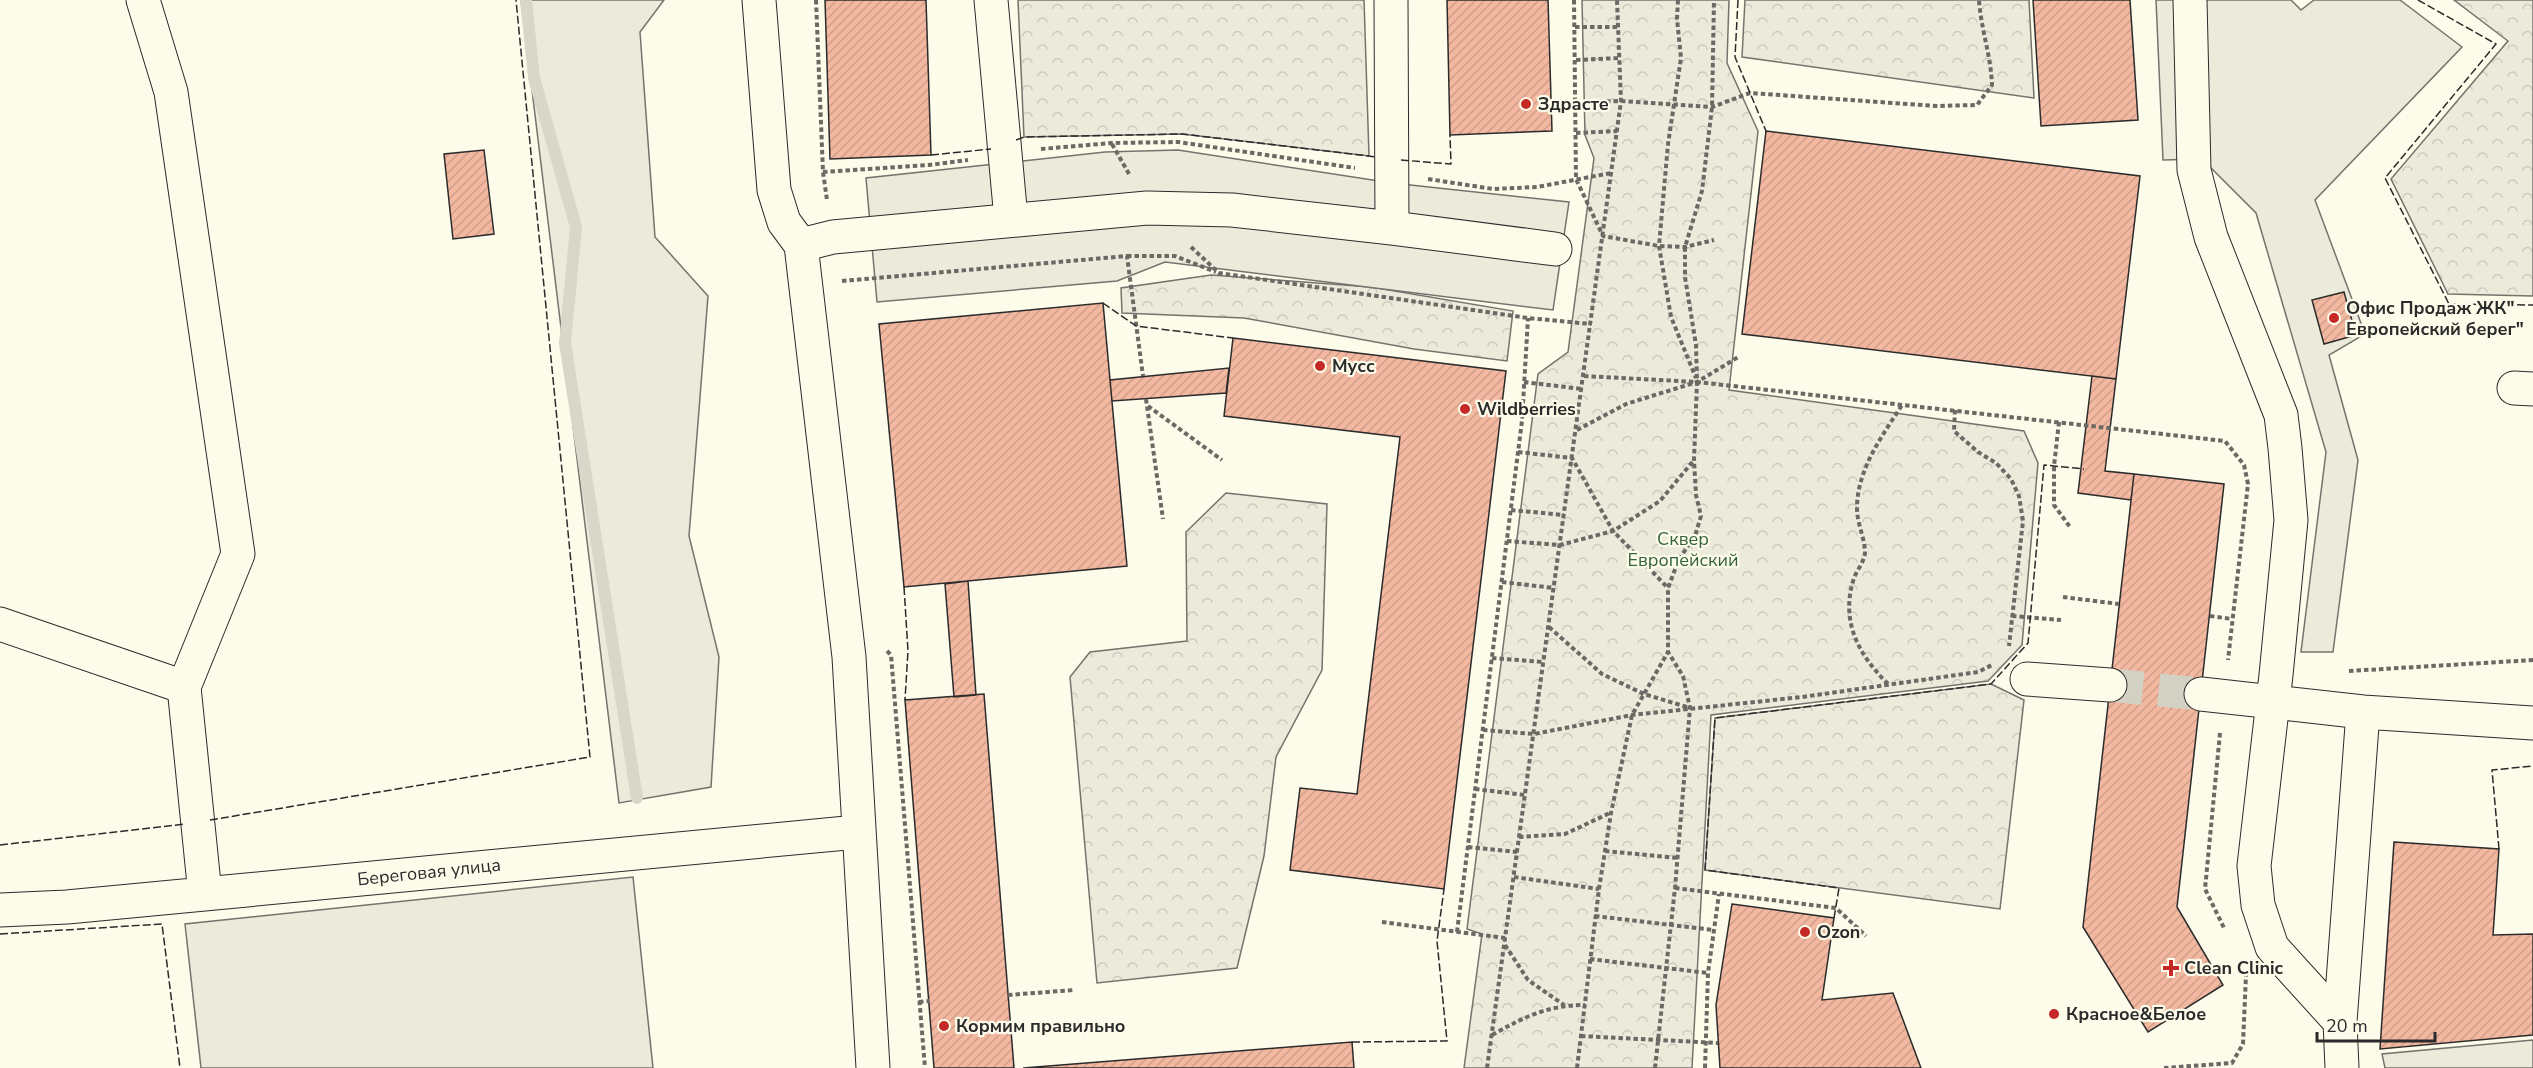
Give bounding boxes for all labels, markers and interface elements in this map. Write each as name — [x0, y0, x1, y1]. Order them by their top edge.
place label: Здрасте — [1538, 92, 1609, 116]
marker: Здрасте — [1519, 97, 1533, 111]
place label: Офис Продаж ЖК" Европейский берег" — [2346, 296, 2524, 341]
marker: Офис Продаж ЖК" Европейский берег" — [2327, 311, 2341, 325]
place label: Мусс — [1332, 354, 1375, 378]
marker: Мусс — [1313, 359, 1327, 373]
place label: Wildberries — [1477, 397, 1576, 421]
marker: Wildberries — [1458, 402, 1472, 416]
park label: Сквер Европейский — [1628, 527, 1739, 572]
street label: Береговая улица — [356, 853, 502, 891]
place label: Ozon — [1817, 920, 1860, 944]
marker: Ozon — [1798, 925, 1812, 939]
place label: Clean Clinic — [2184, 956, 2284, 980]
marker: Clean Clinic — [2162, 959, 2180, 977]
place label: Красное&Белое — [2066, 1002, 2206, 1026]
scale bar — [2317, 1005, 2436, 1043]
marker: Красное&Белое — [2047, 1007, 2061, 1021]
place label: Кормим правильно — [956, 1014, 1125, 1038]
text: 20 m — [2326, 1014, 2368, 1038]
marker: Кормим правильно — [937, 1019, 951, 1033]

